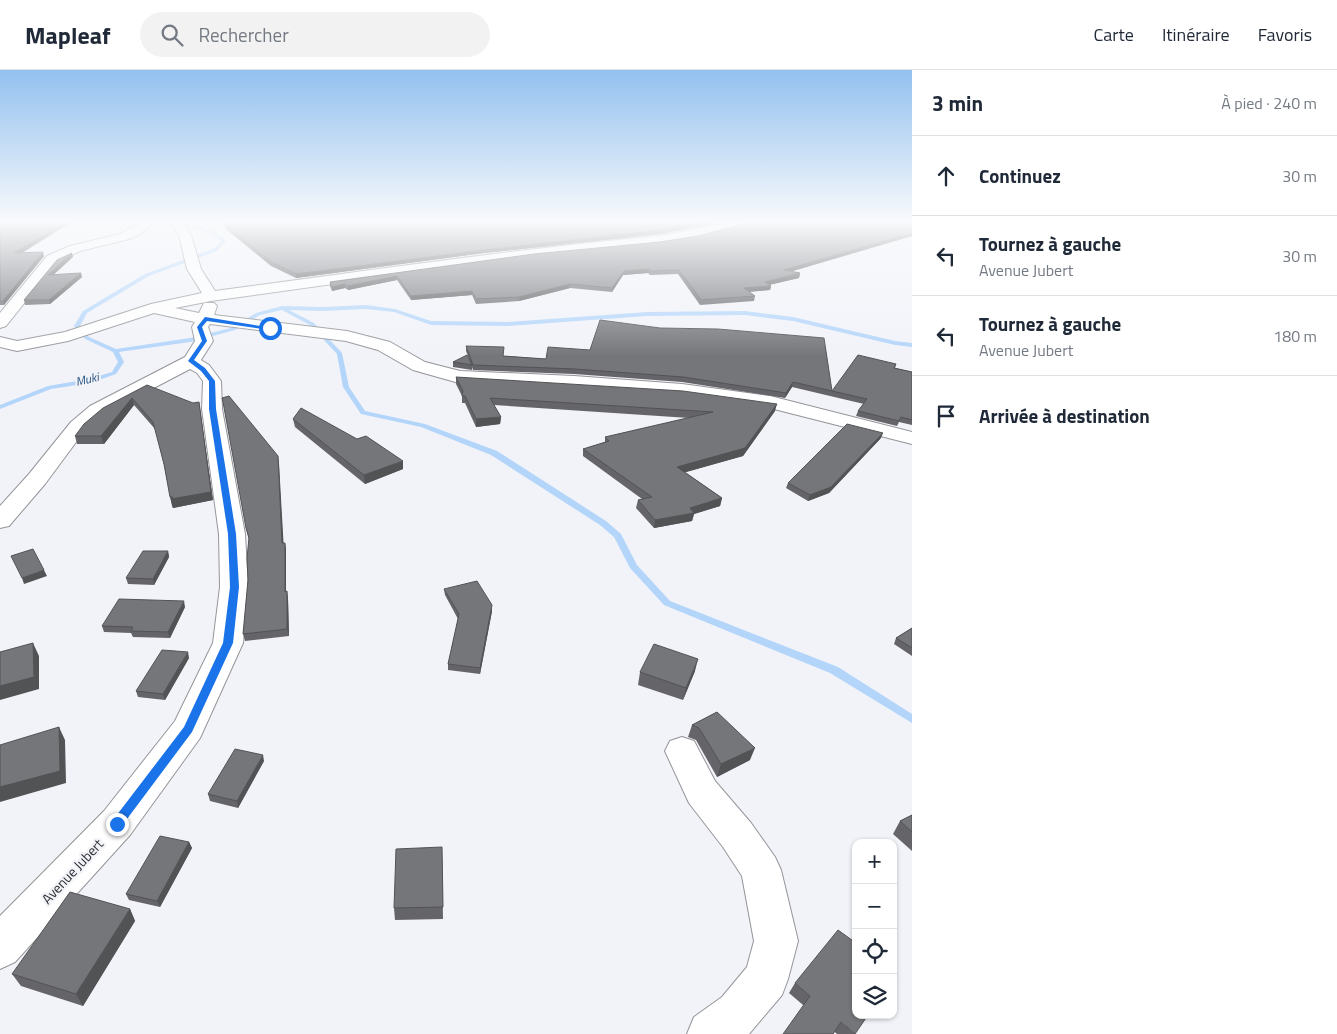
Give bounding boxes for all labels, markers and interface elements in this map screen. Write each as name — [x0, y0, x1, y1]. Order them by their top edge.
search box — [140, 12, 490, 57]
text: Mapleaf — [25, 17, 110, 53]
text: Rechercher — [198, 20, 289, 49]
icon: search — [158, 21, 186, 49]
text: Carte — [1093, 21, 1134, 48]
text: Itinéraire — [1162, 21, 1230, 48]
text: Favoris — [1258, 21, 1312, 48]
text: 3 min — [932, 87, 983, 119]
text: À pied · 240 m — [1221, 91, 1317, 115]
text: Continuez — [979, 161, 1061, 190]
icon: ahead — [932, 162, 960, 190]
text: 30 m — [1282, 164, 1317, 188]
text: Tournez à gauche — [979, 229, 1121, 258]
icon: left — [932, 242, 960, 270]
text: 30 m — [1282, 244, 1317, 268]
text: Avenue Jubert — [979, 258, 1073, 282]
text: Tournez à gauche — [979, 309, 1121, 338]
route start — [259, 317, 282, 340]
icon: left — [932, 322, 960, 350]
text: 180 m — [1273, 324, 1317, 348]
text: Avenue Jubert — [979, 338, 1073, 362]
water label: Muki — [74, 367, 102, 391]
text: Arrivée à destination — [979, 401, 1150, 430]
icon: arrive — [932, 402, 960, 430]
route end — [106, 813, 129, 836]
street label: Avenue Jubert — [36, 834, 108, 908]
map controls — [852, 839, 897, 1019]
button: + — [852, 839, 897, 884]
button: − — [852, 884, 897, 929]
button: locate — [852, 929, 897, 974]
button: layers — [852, 974, 897, 1019]

